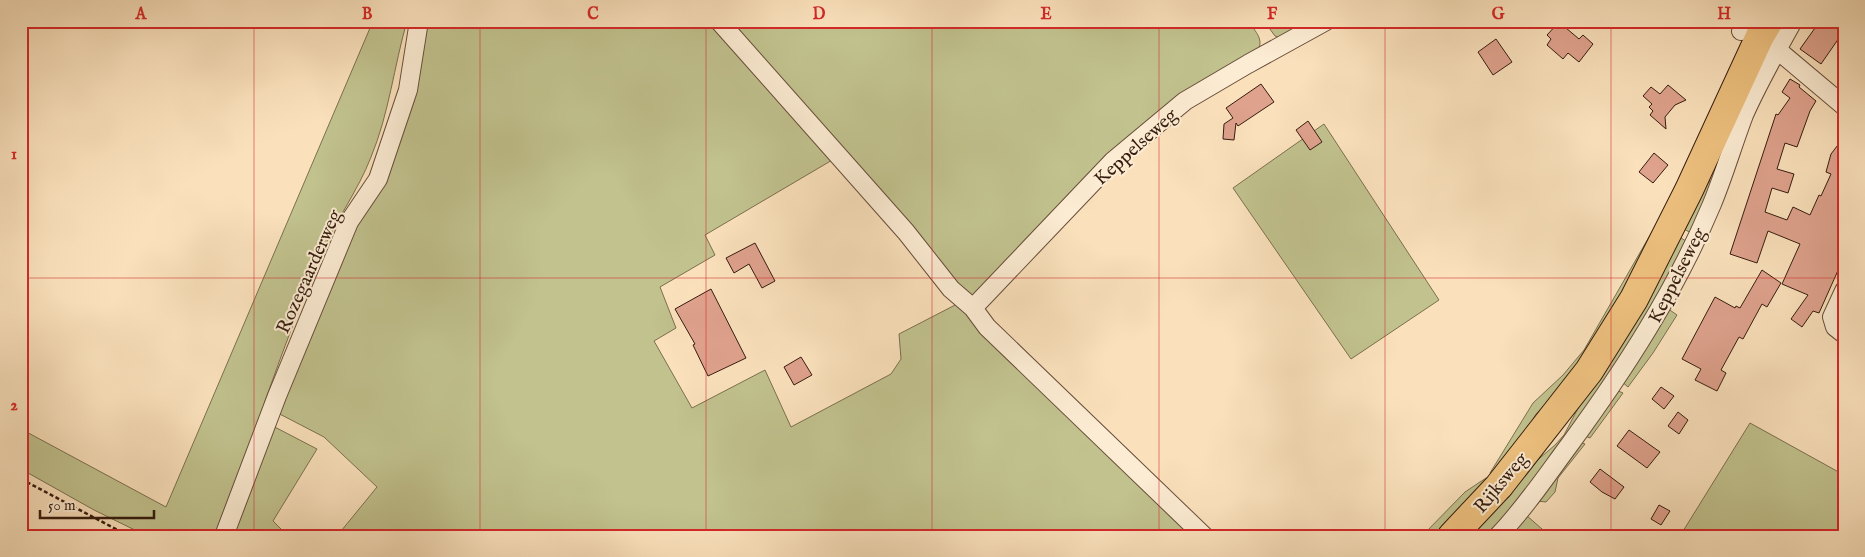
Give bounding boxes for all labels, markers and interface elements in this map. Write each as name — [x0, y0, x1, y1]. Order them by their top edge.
text: A — [135, 5, 148, 25]
text: B — [362, 5, 373, 25]
text: C — [587, 5, 599, 25]
text: D — [813, 5, 826, 25]
text: E — [1040, 5, 1052, 25]
text: F — [1267, 5, 1278, 25]
text: G — [1492, 5, 1505, 25]
text: H — [1717, 5, 1731, 25]
street label: Keppelseweg — [1090, 103, 1183, 191]
text: 1 — [11, 145, 17, 165]
street label: Rozegaarderweg — [272, 206, 348, 337]
street label: Keppelseweg — [1644, 224, 1712, 328]
text: 2 — [10, 396, 18, 416]
street label: Rijksweg — [1469, 447, 1534, 519]
scale bar — [40, 487, 154, 519]
text: 50 m — [48, 496, 76, 515]

